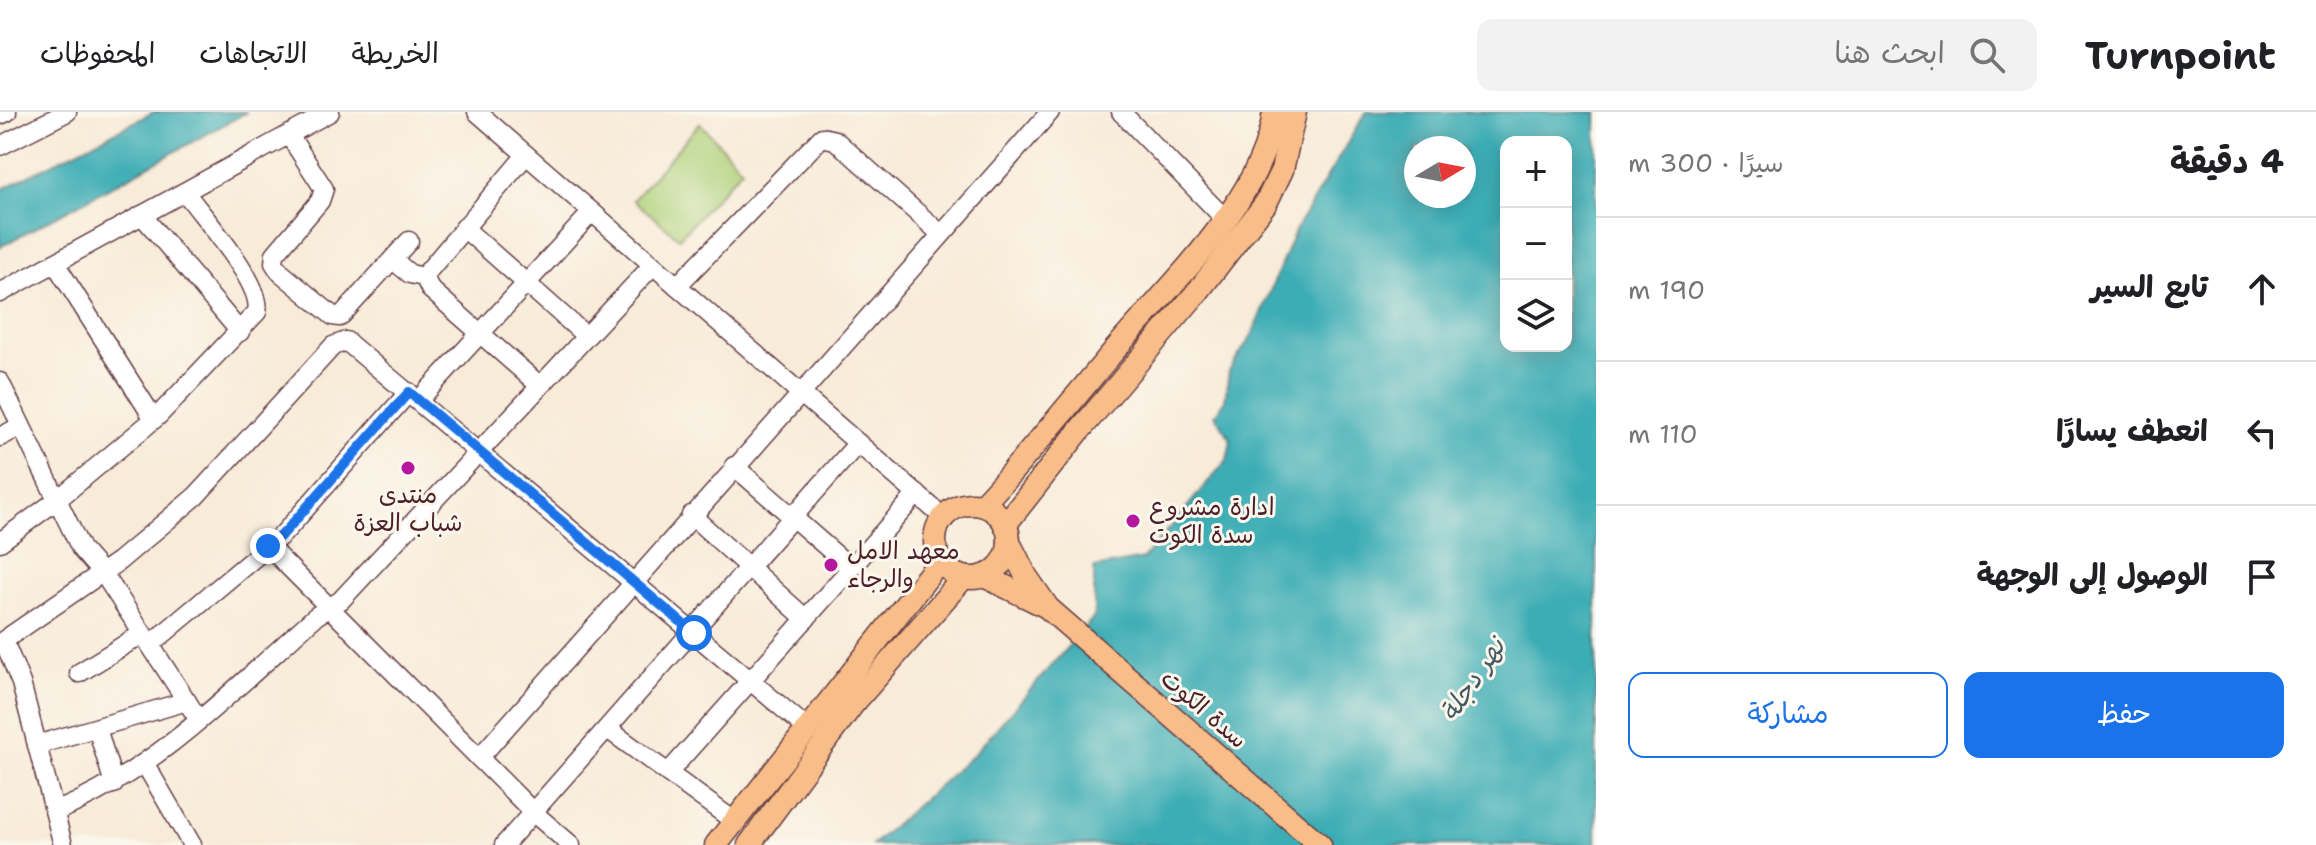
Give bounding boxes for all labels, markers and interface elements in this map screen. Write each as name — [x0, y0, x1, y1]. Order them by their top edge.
search box — [1477, 19, 2037, 91]
text: Turnpoint — [2085, 30, 2276, 81]
text: ابحث هنا — [1834, 32, 1945, 73]
icon: search — [1965, 33, 2009, 77]
text: المحفوظات — [40, 34, 155, 72]
text: الاتجاهات — [199, 34, 307, 72]
text: الخريطة — [351, 34, 439, 72]
north arrow — [1404, 136, 1476, 208]
map controls — [1500, 136, 1572, 352]
button: + — [1500, 136, 1572, 208]
text: 4 دقيقة — [2170, 138, 2284, 184]
text: سيرًا · 300 m — [1628, 145, 1784, 180]
button: − — [1500, 208, 1572, 280]
text: تابع السير — [2091, 266, 2208, 307]
icon: ahead — [2240, 267, 2284, 311]
text: 190 m — [1628, 272, 1705, 307]
button: layers — [1500, 280, 1572, 352]
text: انعطف يسارًا — [2056, 410, 2208, 451]
icon: left — [2240, 411, 2284, 455]
text: 110 m — [1628, 416, 1698, 451]
marker: منتدى شباب العزة — [399, 459, 417, 477]
place label: منتدى شباب العزة — [354, 479, 462, 539]
place label: ادارة مشروع سدة الكوت — [1149, 491, 1274, 551]
marker: ادارة مشروع سدة الكوت — [1124, 512, 1142, 530]
route end — [250, 528, 286, 564]
place label: معهد الامل والرجاء — [847, 535, 960, 595]
text: الوصول إلى الوجهة — [1976, 554, 2208, 595]
icon: arrive — [2240, 555, 2284, 599]
marker: معهد الامل والرجاء — [822, 556, 840, 574]
route start — [676, 615, 712, 651]
water label: نهر دجلة — [1431, 628, 1514, 727]
street label: سدة الكوت — [1154, 663, 1254, 755]
button: مشاركة — [1628, 672, 1948, 758]
button: حفظ — [1964, 672, 2284, 758]

